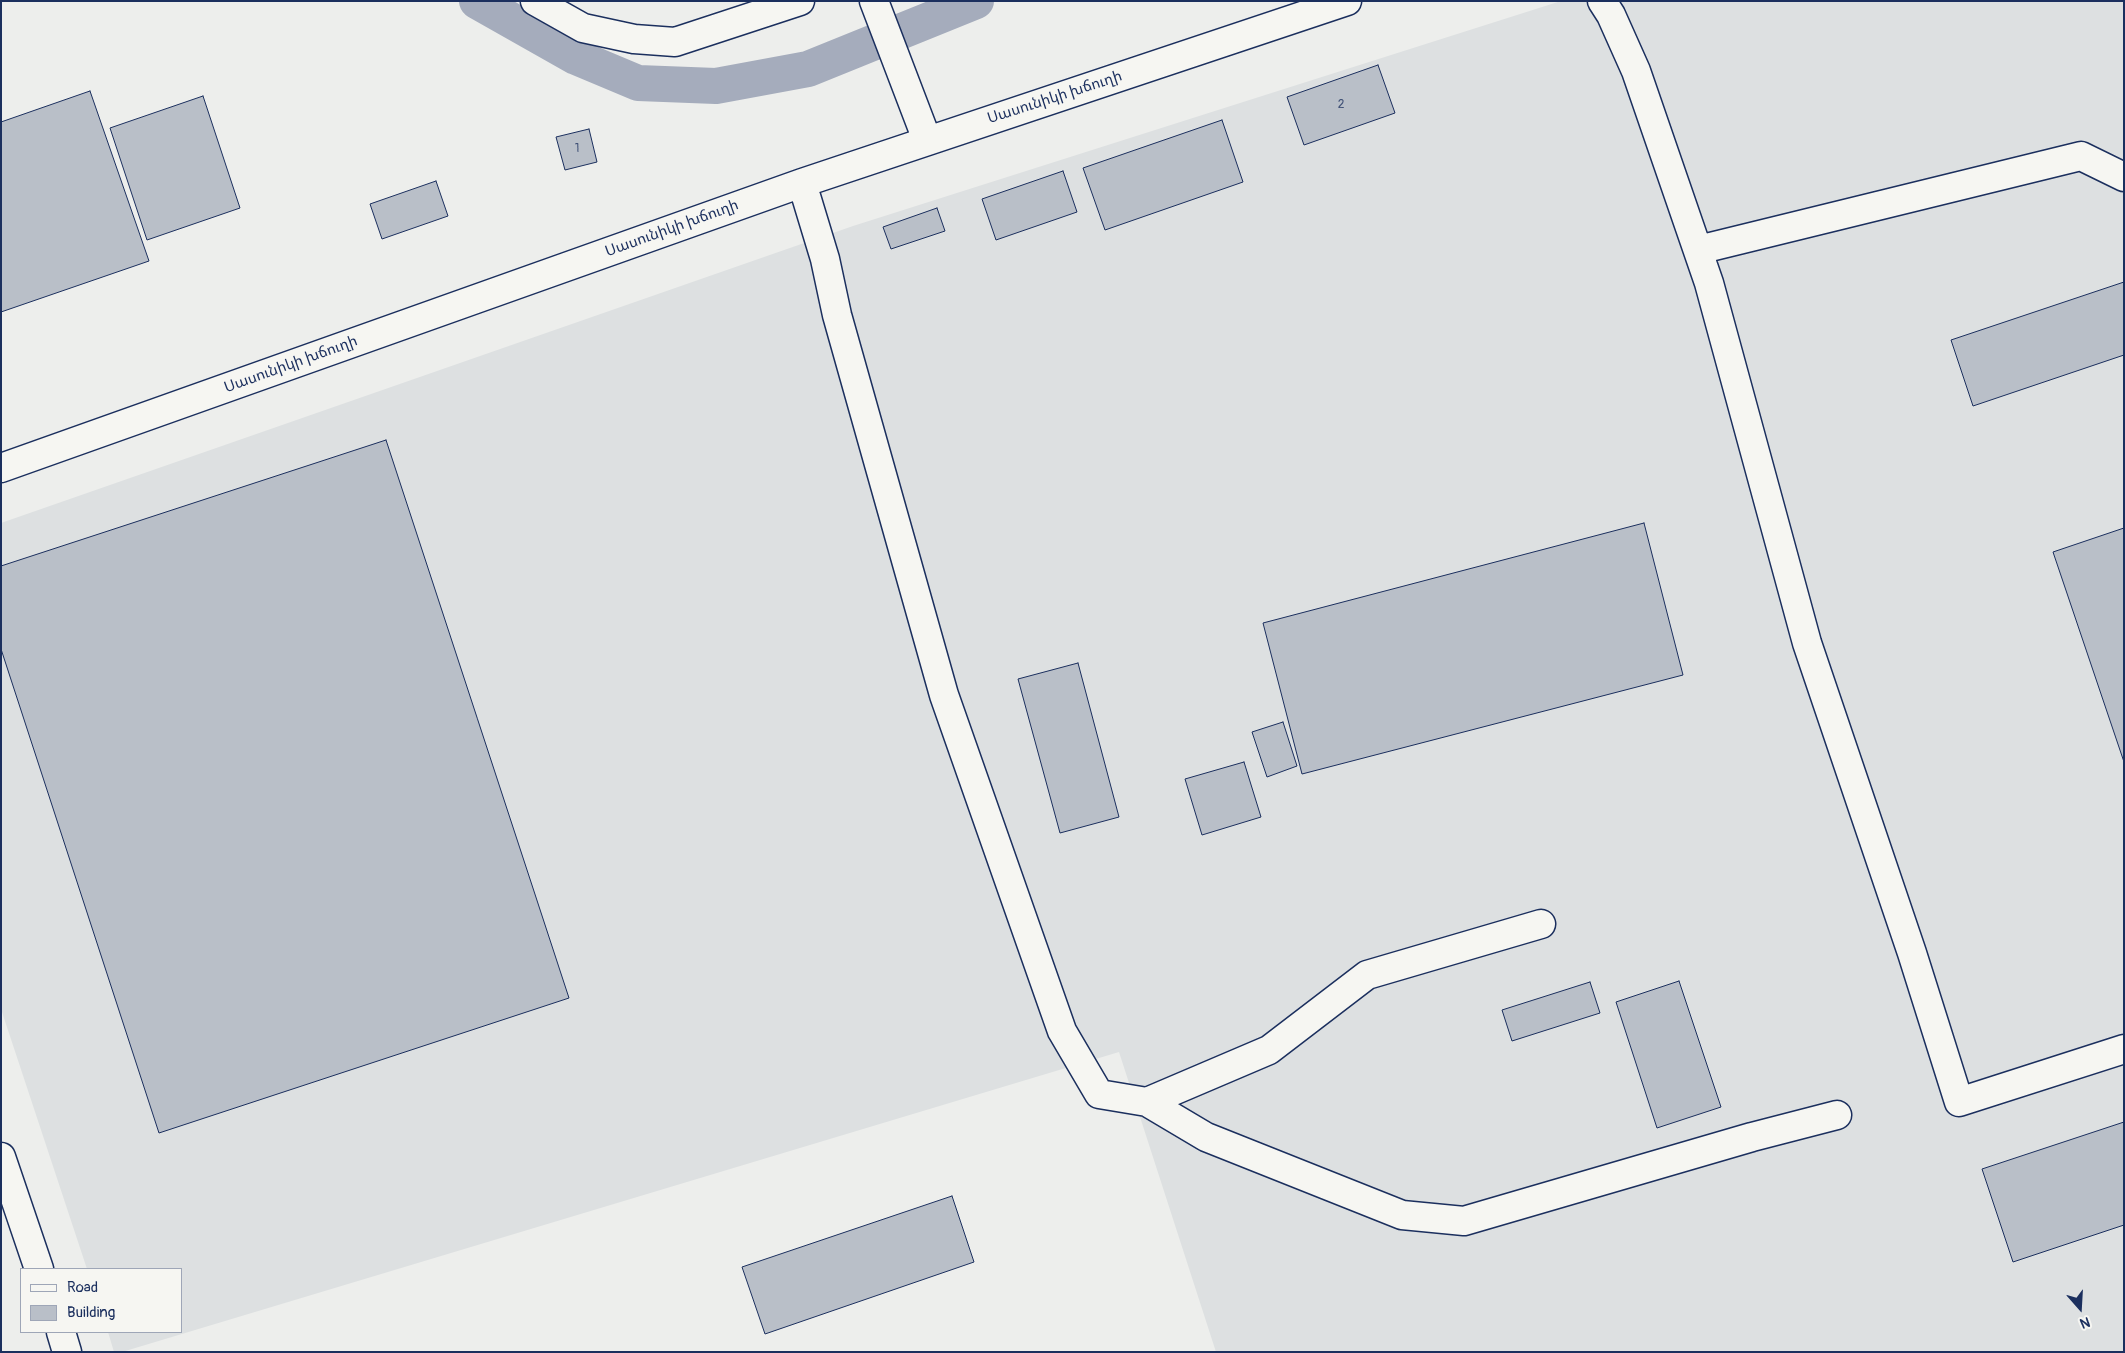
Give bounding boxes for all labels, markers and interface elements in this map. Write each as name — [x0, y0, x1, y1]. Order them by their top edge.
street label: Սասունիկի խճուղի — [985, 68, 1125, 128]
house number: 2 — [1338, 98, 1344, 112]
house number: 1 — [575, 142, 579, 156]
street label: Սասունիկի խճուղի — [603, 196, 741, 262]
street label: Սասունիկի խճուղի — [222, 332, 360, 398]
legend — [20, 1268, 182, 1333]
text: Road — [67, 1278, 98, 1297]
north arrow — [2055, 1283, 2105, 1333]
text: Building — [67, 1303, 115, 1322]
text: N — [2078, 1313, 2092, 1332]

